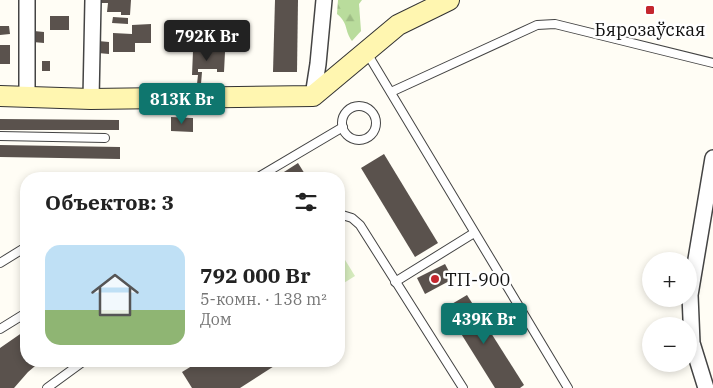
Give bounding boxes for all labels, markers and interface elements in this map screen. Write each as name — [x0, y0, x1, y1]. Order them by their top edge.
marker: Бярозаўская — [644, 4, 656, 16]
place label: Бярозаўская — [595, 18, 705, 41]
pin: 792K Br — [161, 20, 253, 62]
text: 792K Br — [175, 26, 239, 46]
pin: 813K Br — [136, 82, 228, 125]
text: 813K Br — [150, 89, 214, 109]
text: Объектов: 3 — [45, 188, 174, 216]
icon: filters — [292, 188, 320, 216]
map controls — [642, 252, 697, 372]
button: + — [642, 252, 697, 307]
text: 792 000 Br — [200, 261, 310, 289]
icon: home — [85, 265, 145, 325]
place label: ТП-900 — [445, 268, 510, 291]
marker: ТП-900 — [429, 273, 441, 285]
text: 5-комн. · 138 m² — [200, 289, 327, 309]
pin: 439K Br — [438, 302, 530, 345]
text: Дом — [200, 309, 232, 329]
text: 439K Br — [452, 309, 516, 329]
button: − — [642, 317, 697, 372]

